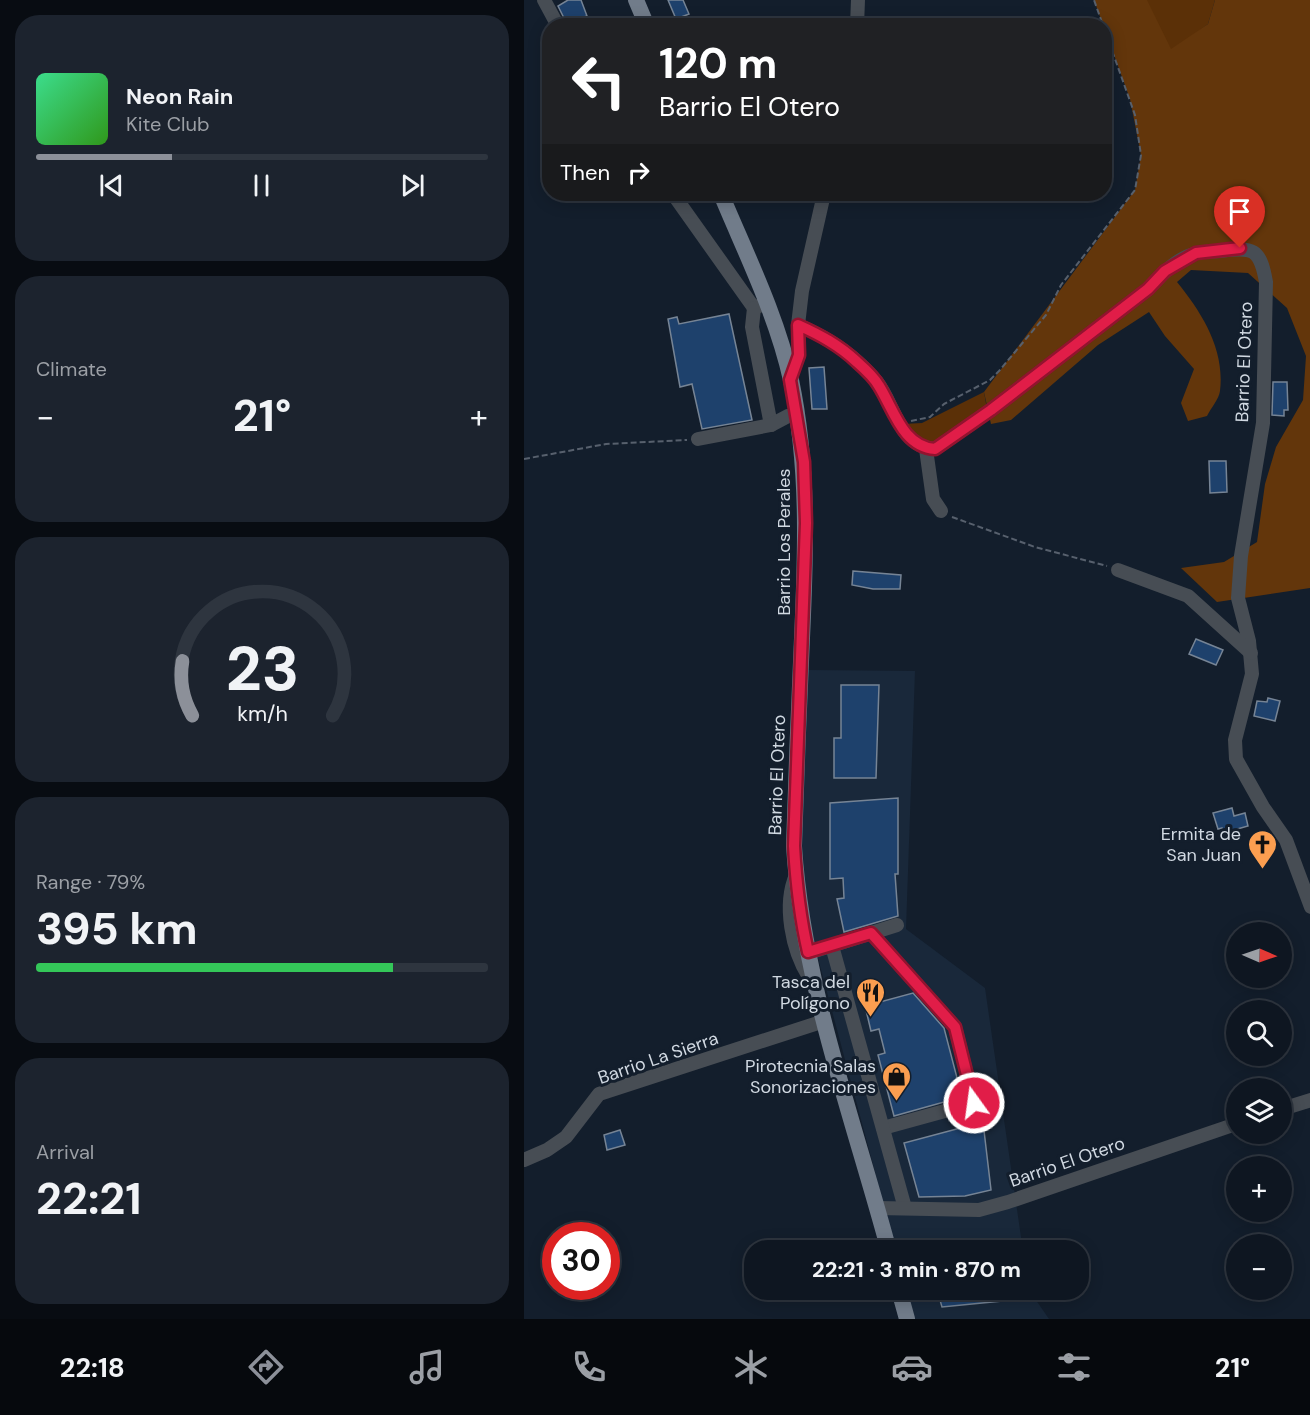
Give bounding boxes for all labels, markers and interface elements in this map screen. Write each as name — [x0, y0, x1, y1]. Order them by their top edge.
text: 120 m — [659, 36, 777, 91]
icon: left — [560, 42, 638, 120]
text: Neon Rain — [126, 82, 233, 111]
text: Barrio El Otero — [659, 89, 840, 124]
text: Kite Club — [126, 111, 210, 137]
icon: right — [622, 156, 655, 189]
text: Then — [560, 158, 610, 187]
icon: previous — [95, 169, 128, 202]
icon: pause — [245, 169, 278, 202]
icon: next — [396, 169, 429, 202]
pin — [1214, 186, 1265, 248]
icon: arrive — [1223, 195, 1256, 228]
street label: Barrio El Otero — [1230, 301, 1258, 423]
text: Climate — [36, 356, 107, 382]
text: 21° — [233, 386, 291, 445]
text: − — [36, 395, 54, 438]
text: + — [470, 395, 488, 438]
street label: Barrio Los Perales — [772, 468, 796, 616]
text: 23 — [225, 629, 299, 710]
text: km/h — [237, 701, 287, 729]
street label: Barrio El Otero — [763, 714, 791, 836]
place label: Ermita de San Juan — [1161, 822, 1241, 867]
church icon: Ermita de San Juan — [1246, 828, 1278, 870]
text: Range · 79% — [36, 869, 145, 895]
text: 395 km — [36, 899, 198, 958]
north arrow — [1226, 922, 1292, 988]
map controls — [1226, 922, 1292, 1300]
place label: Tasca del Polígono — [772, 970, 850, 1015]
restaurant icon: Tasca del Polígono — [855, 976, 887, 1018]
button: search — [1226, 1000, 1292, 1066]
street label: Barrio La Sierra — [595, 1026, 721, 1090]
place label: Pirotecnia Salas Sonorizaciones — [745, 1054, 876, 1099]
shop icon: Pirotecnia Salas Sonorizaciones — [881, 1060, 913, 1102]
position arrow — [942, 1071, 1006, 1135]
button: layers — [1226, 1078, 1292, 1144]
street label: Barrio El Otero — [1006, 1131, 1128, 1193]
text: Arrival — [36, 1139, 94, 1165]
button: + — [1226, 1156, 1292, 1222]
text: 22:21 — [36, 1169, 142, 1228]
speed limit sign: 30 — [542, 1222, 620, 1300]
button: − — [1226, 1234, 1292, 1300]
text: 22:21 · 3 min · 870 m — [812, 1255, 1021, 1284]
icon: directions — [245, 1346, 287, 1388]
icon: music — [406, 1346, 448, 1388]
icon: phone — [568, 1346, 610, 1388]
icon: climate — [730, 1346, 772, 1388]
icon: car — [891, 1346, 933, 1388]
icon: filters — [1053, 1346, 1095, 1388]
text: 22:18 — [60, 1350, 125, 1385]
text: 21° — [1215, 1350, 1250, 1385]

